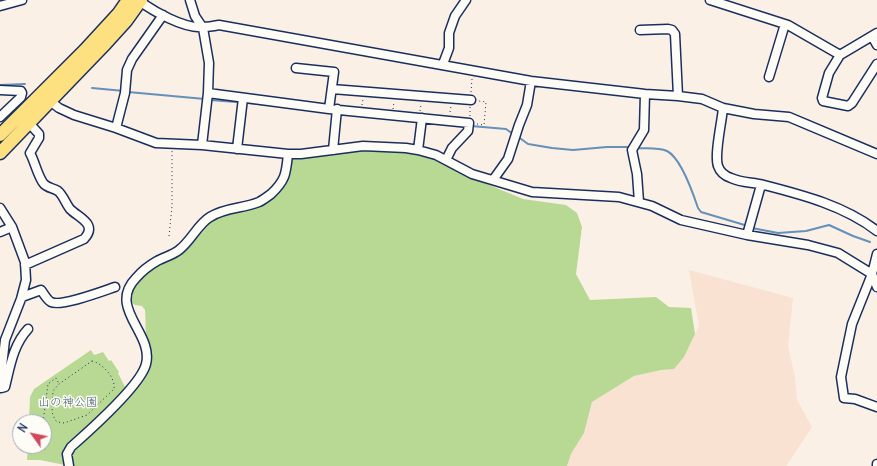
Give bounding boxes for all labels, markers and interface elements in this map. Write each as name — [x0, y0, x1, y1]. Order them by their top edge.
park label: 山の神公園 — [38, 396, 98, 410]
north arrow — [12, 414, 52, 454]
text: N — [15, 421, 31, 435]

